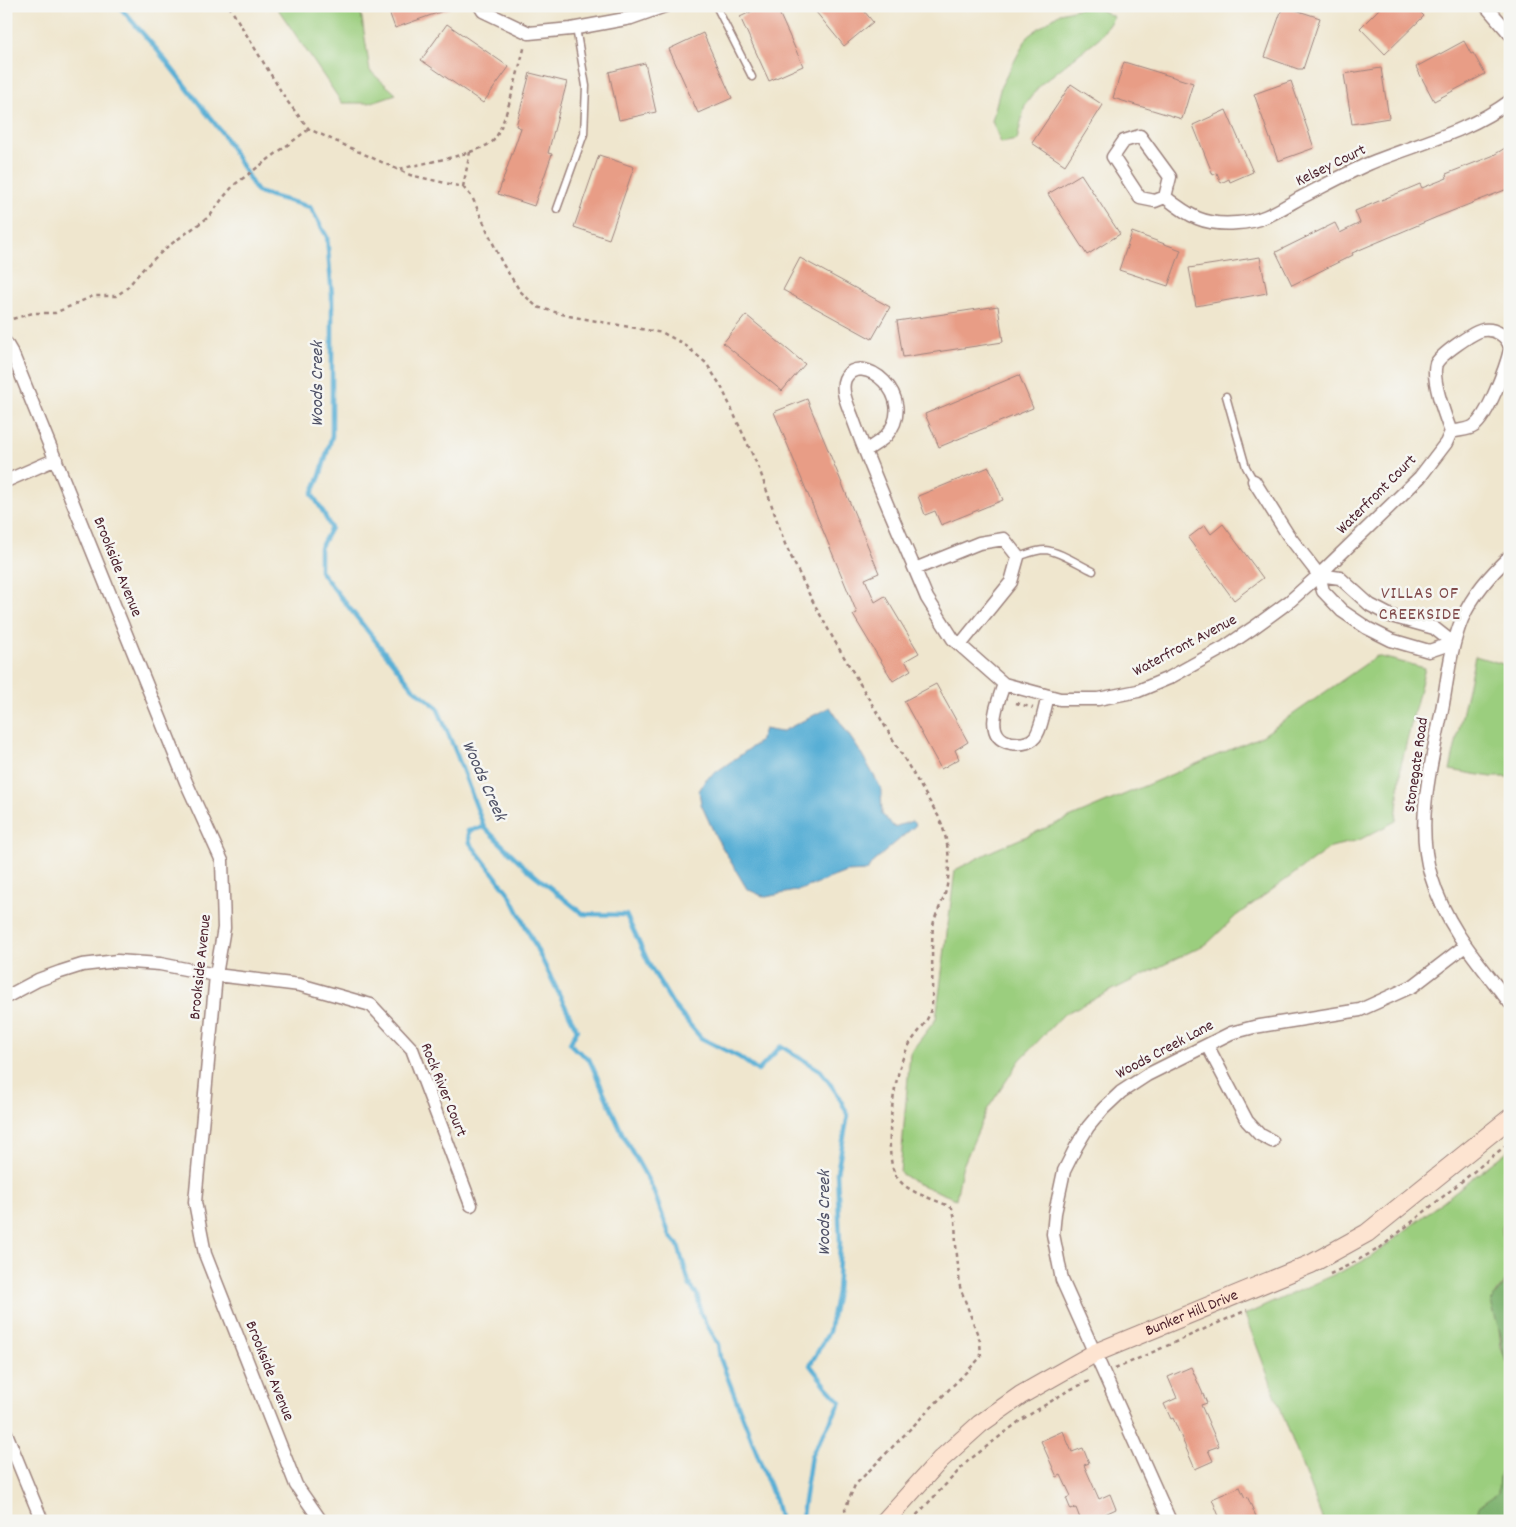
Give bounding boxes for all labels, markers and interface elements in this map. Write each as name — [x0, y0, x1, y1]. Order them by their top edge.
street label: Kelsey Court — [1292, 139, 1370, 193]
water label: Woods Creek — [306, 340, 331, 427]
street label: Waterfront Court — [1332, 450, 1422, 540]
street label: Brookside Avenue — [86, 514, 148, 620]
district label: VILLAS OF CREEKSIDE — [1379, 582, 1461, 628]
street label: Waterfront Avenue — [1129, 609, 1241, 683]
street label: Stonegate Road — [1399, 716, 1435, 814]
water label: Woods Creek — [454, 737, 512, 827]
street label: Brookside Avenue — [184, 913, 218, 1021]
street label: Woods Creek Lane — [1112, 1015, 1218, 1085]
street label: Rock River Court — [414, 1040, 472, 1140]
water label: Woods Creek — [813, 1169, 838, 1256]
street label: Bunker Hill Drive — [1142, 1284, 1242, 1342]
street label: Brookside Avenue — [238, 1318, 300, 1424]

